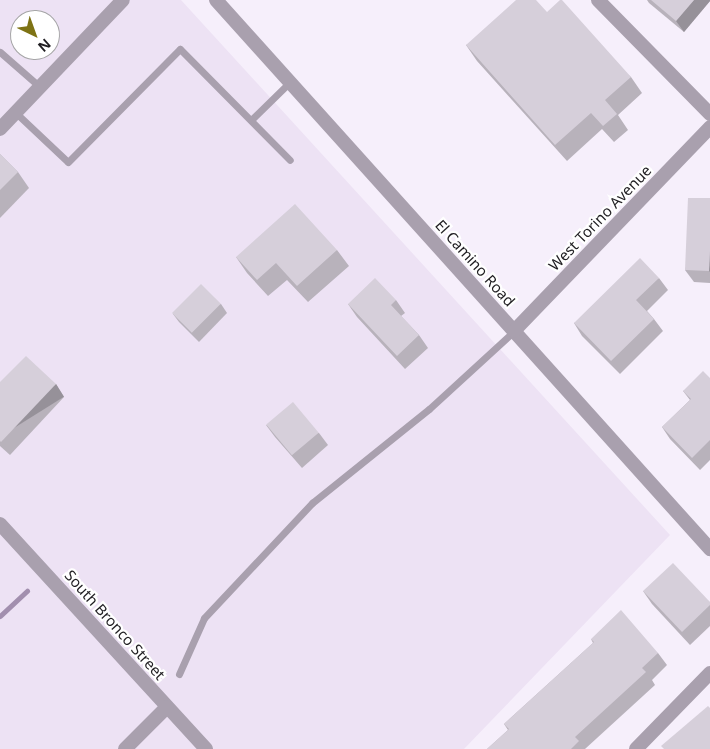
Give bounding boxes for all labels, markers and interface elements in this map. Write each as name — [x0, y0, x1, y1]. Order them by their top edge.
north arrow — [10, 10, 60, 60]
text: N — [34, 35, 55, 57]
street label: West Torino Avenue — [545, 161, 655, 275]
street label: El Camino Road — [431, 216, 519, 310]
street label: South Bronco Street — [61, 567, 169, 683]

